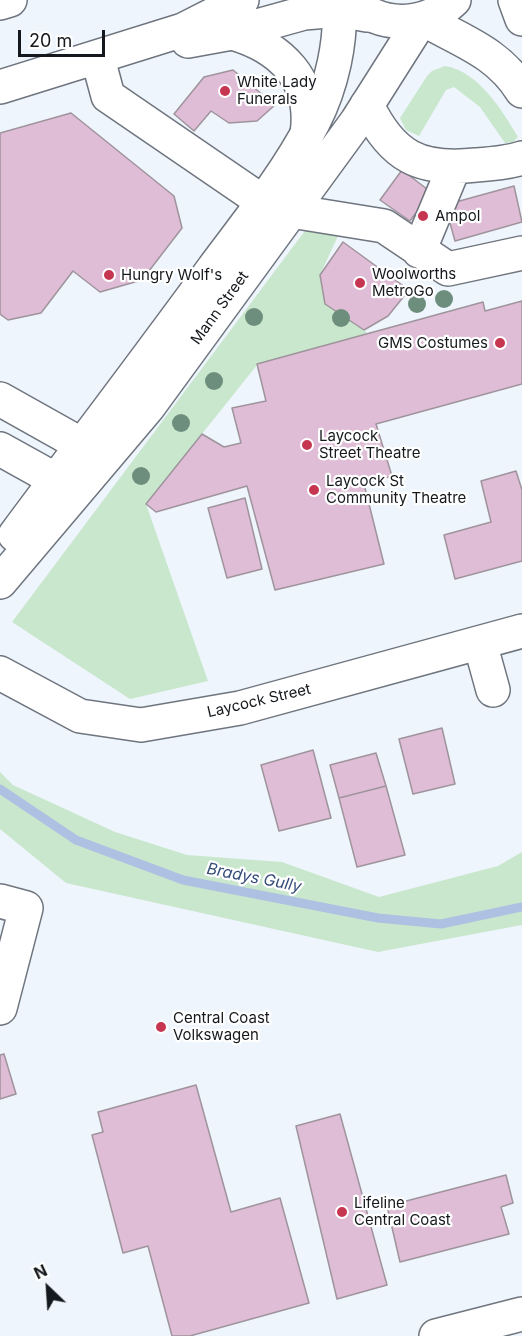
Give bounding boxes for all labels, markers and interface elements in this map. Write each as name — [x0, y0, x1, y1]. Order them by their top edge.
scale bar — [21, 18, 108, 56]
text: 20 m — [29, 30, 72, 51]
place label: White Lady Funerals — [237, 73, 317, 108]
marker: White Lady Funerals — [218, 84, 232, 98]
place label: Ampol — [435, 207, 480, 225]
marker: Ampol — [416, 209, 430, 223]
place label: Woolworths MetroGo — [372, 265, 456, 300]
place label: Hungry Wolf's — [121, 266, 222, 284]
marker: Hungry Wolf's — [102, 268, 116, 282]
street label: Mann Street — [187, 268, 253, 348]
marker: Woolworths MetroGo — [353, 276, 367, 290]
place label: GMS Costumes — [378, 334, 488, 352]
marker: GMS Costumes — [493, 336, 507, 350]
place label: Laycock Street Theatre — [319, 427, 420, 462]
marker: Laycock Street Theatre — [300, 438, 314, 452]
place label: Laycock St Community Theatre — [326, 472, 466, 507]
marker: Laycock St Community Theatre — [307, 483, 321, 497]
street label: Laycock Street — [205, 680, 313, 722]
water label: Bradys Gully — [205, 859, 303, 897]
place label: Central Coast Volkswagen — [173, 1009, 270, 1044]
marker: Central Coast Volkswagen — [154, 1020, 168, 1034]
place label: Lifeline Central Coast — [354, 1194, 451, 1229]
marker: Lifeline Central Coast — [335, 1205, 349, 1219]
north arrow — [18, 1258, 78, 1318]
text: N — [31, 1260, 50, 1283]

